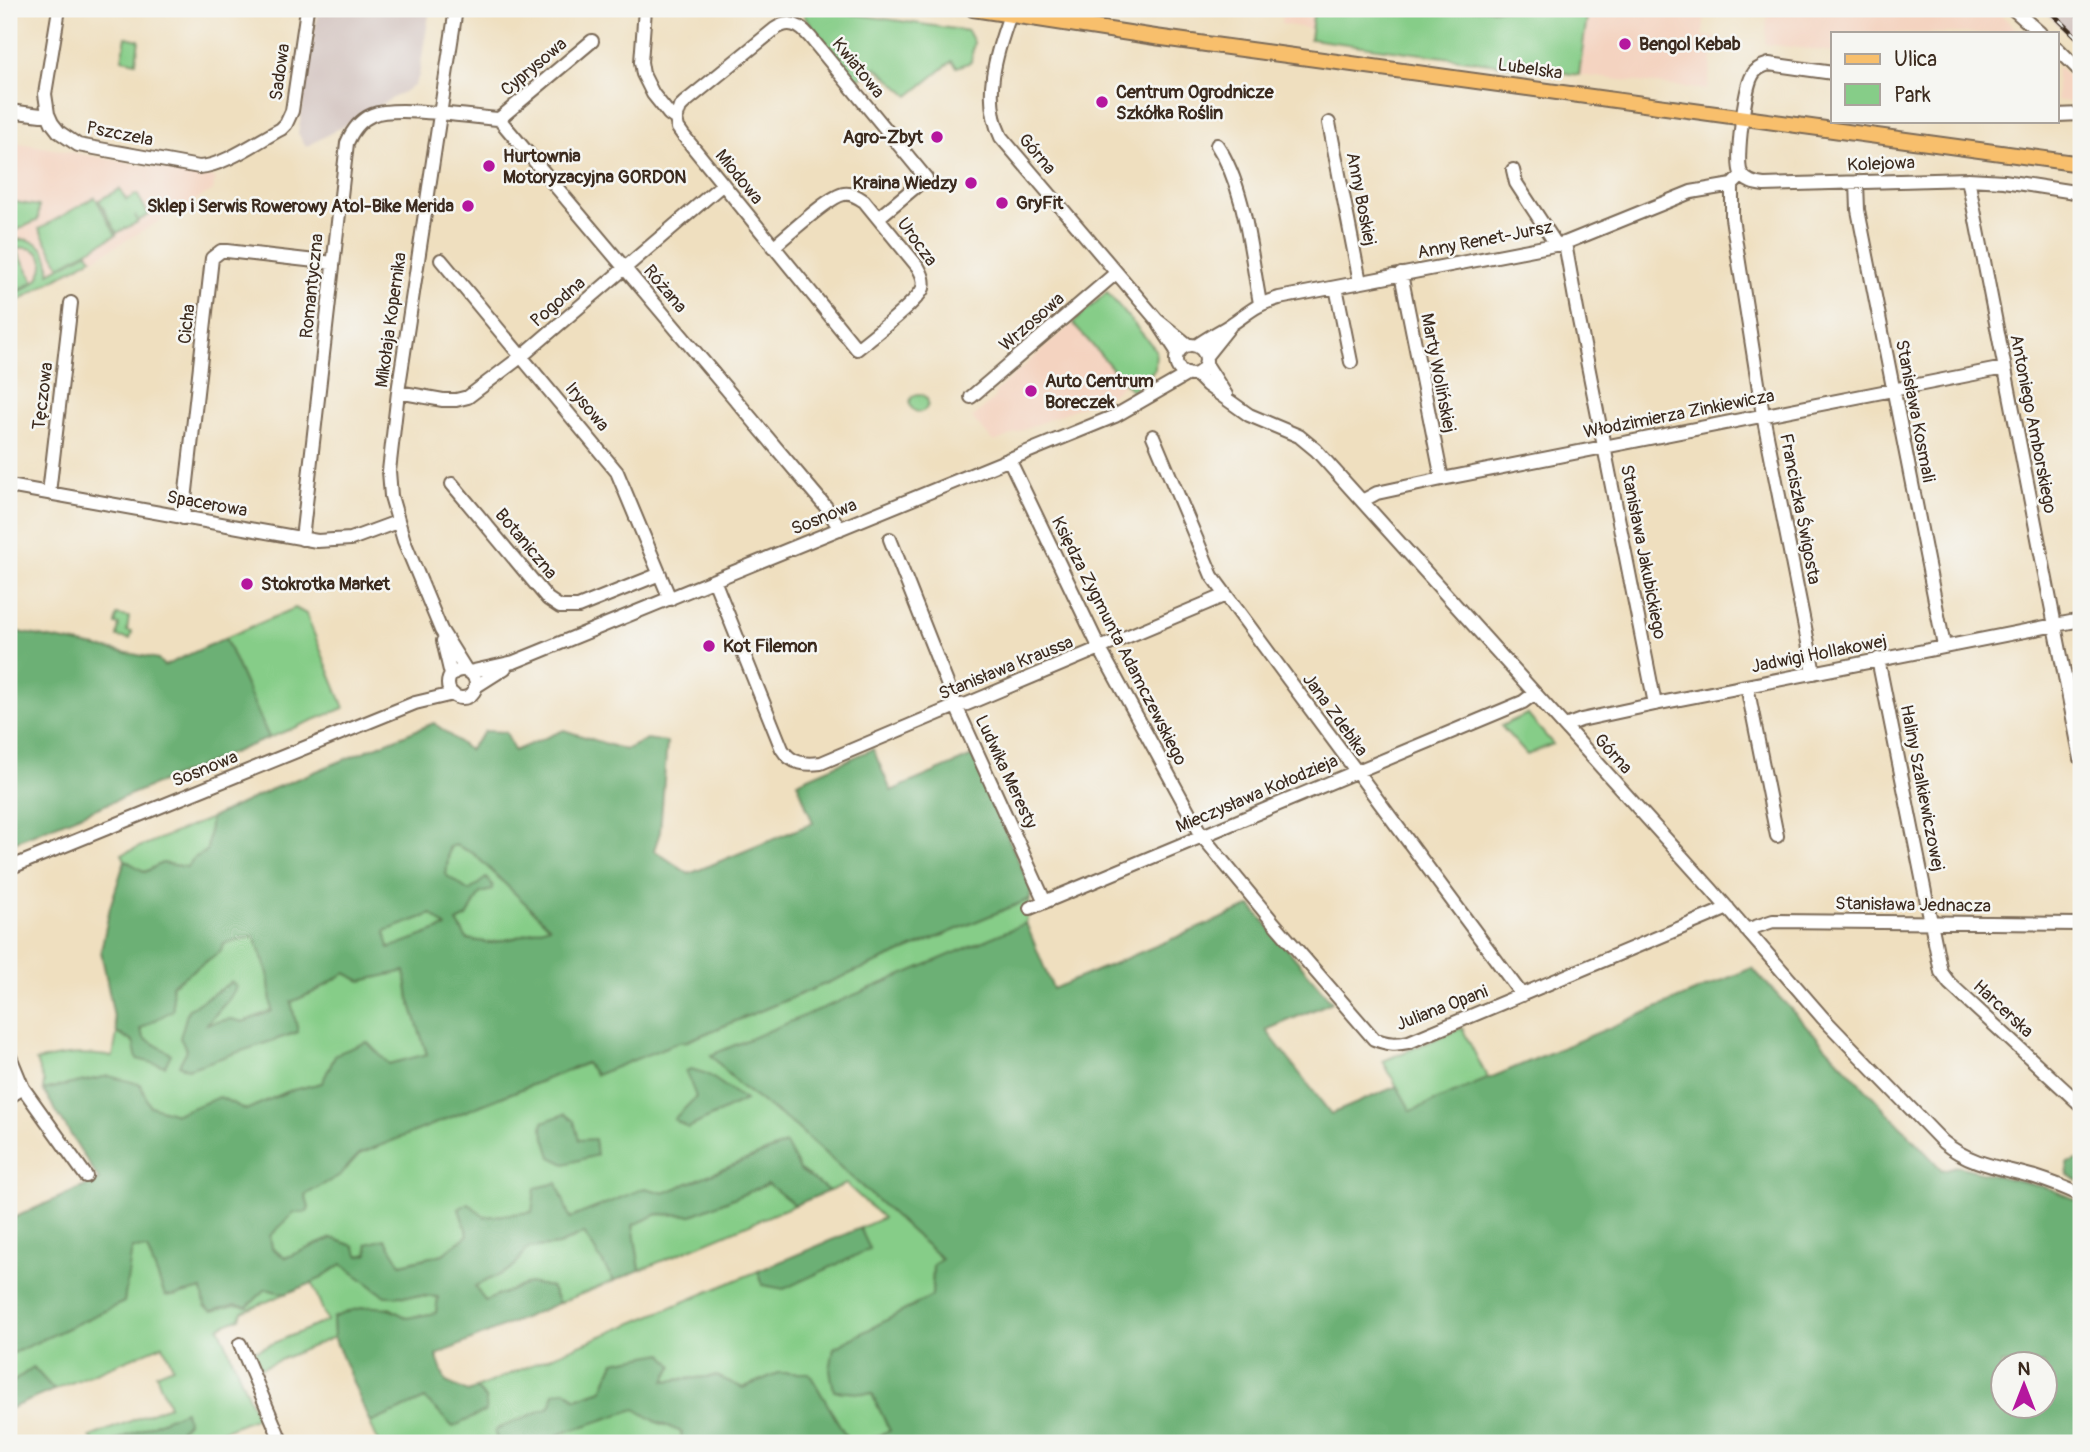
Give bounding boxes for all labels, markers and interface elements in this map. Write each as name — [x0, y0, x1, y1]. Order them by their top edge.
legend — [1831, 32, 2058, 122]
street label: Cyprysowa — [496, 33, 572, 101]
street label: Kwiatowa — [827, 33, 889, 103]
place label: Bengol Kebab — [1639, 33, 1741, 56]
marker: Bengol Kebab — [1617, 36, 1633, 52]
street label: Sadowa — [265, 42, 295, 102]
text: Ulica — [1894, 46, 1937, 73]
street label: Lubelska — [1496, 53, 1564, 85]
place label: Centrum Ogrodnicze Szkółka Roślin — [1116, 81, 1275, 125]
text: Park — [1894, 82, 1931, 109]
marker: Centrum Ogrodnicze Szkółka Roślin — [1094, 94, 1110, 110]
street label: Pszczela — [85, 116, 155, 152]
place label: Agro-Zbyt — [843, 126, 924, 149]
marker: Agro-Zbyt — [929, 129, 945, 145]
street label: Górna — [1013, 129, 1061, 179]
place label: Hurtownia Motoryzacyjna GORDON — [503, 145, 687, 189]
street label: Miodowa — [710, 145, 768, 209]
street label: Anny Boskiej — [1341, 150, 1381, 248]
street label: Kolejowa — [1847, 151, 1915, 177]
marker: Hurtownia Motoryzacyjna GORDON — [481, 158, 497, 174]
place label: Kraina Wiedzy — [853, 172, 957, 195]
marker: Kraina Wiedzy — [963, 175, 979, 191]
place label: GryFit — [1016, 192, 1064, 215]
place label: Sklep i Serwis Rowerowy Atol-Bike Merida — [147, 195, 455, 218]
marker: GryFit — [994, 195, 1010, 211]
marker: Sklep i Serwis Rowerowy Atol-Bike Merida — [460, 198, 476, 214]
street label: Urocza — [892, 213, 942, 271]
street label: Anny Renet-Jursz — [1415, 216, 1555, 264]
street label: Romantyczna — [295, 232, 329, 340]
street label: Mikołaja Kopernika — [370, 251, 412, 389]
street label: Różana — [638, 260, 692, 318]
street label: Pogodna — [526, 272, 590, 332]
street label: Wrzosowa — [995, 287, 1069, 357]
street label: Cicha — [173, 303, 201, 345]
street label: Marty Wolińskiej — [1415, 311, 1461, 435]
street label: Antoniego Amborskiego — [2004, 333, 2062, 516]
street label: Stanisława Kosmali — [1890, 338, 1940, 484]
street label: Tęczowa — [27, 361, 59, 431]
place label: Auto Centrum Boreczek — [1045, 370, 1154, 414]
street label: Irysowa — [560, 378, 614, 436]
marker: Auto Centrum Boreczek — [1023, 383, 1039, 399]
street label: Włodzimierza Zinkiewicza — [1582, 384, 1776, 444]
street label: Franciszka Świgosta — [1774, 432, 1826, 586]
street label: Stanisława Jakubickiego — [1615, 463, 1671, 642]
street label: Spacerowa — [165, 486, 249, 522]
street label: Sosnowa — [788, 493, 860, 541]
street label: Botaniczna — [490, 504, 562, 584]
street label: Księdza Zygmunta Adamczewskiego — [1046, 513, 1192, 770]
place label: Stokrotka Market — [261, 573, 391, 596]
marker: Stokrotka Market — [239, 576, 255, 592]
street label: Jadwigi Hollakowej — [1749, 630, 1889, 678]
street label: Stanisława Kraussa — [935, 631, 1077, 705]
place label: Kot Filemon — [723, 635, 817, 658]
marker: Kot Filemon — [701, 638, 717, 654]
street label: Jana Zdebika — [1297, 669, 1373, 761]
street label: Haliny Szalkiewiczowej — [1895, 703, 1949, 873]
street label: Ludwika Meresty — [970, 711, 1043, 833]
street label: Górna — [1589, 729, 1637, 779]
street label: Sosnowa — [169, 745, 241, 793]
street label: Mieczysława Kołodzieja — [1172, 749, 1342, 839]
street label: Stanisława Jednacza — [1835, 892, 1991, 918]
street label: Harcerska — [1968, 975, 2038, 1043]
street label: Juliana Opani — [1393, 980, 1491, 1036]
north arrow — [1988, 1350, 2058, 1420]
text: N — [2018, 1357, 2031, 1381]

